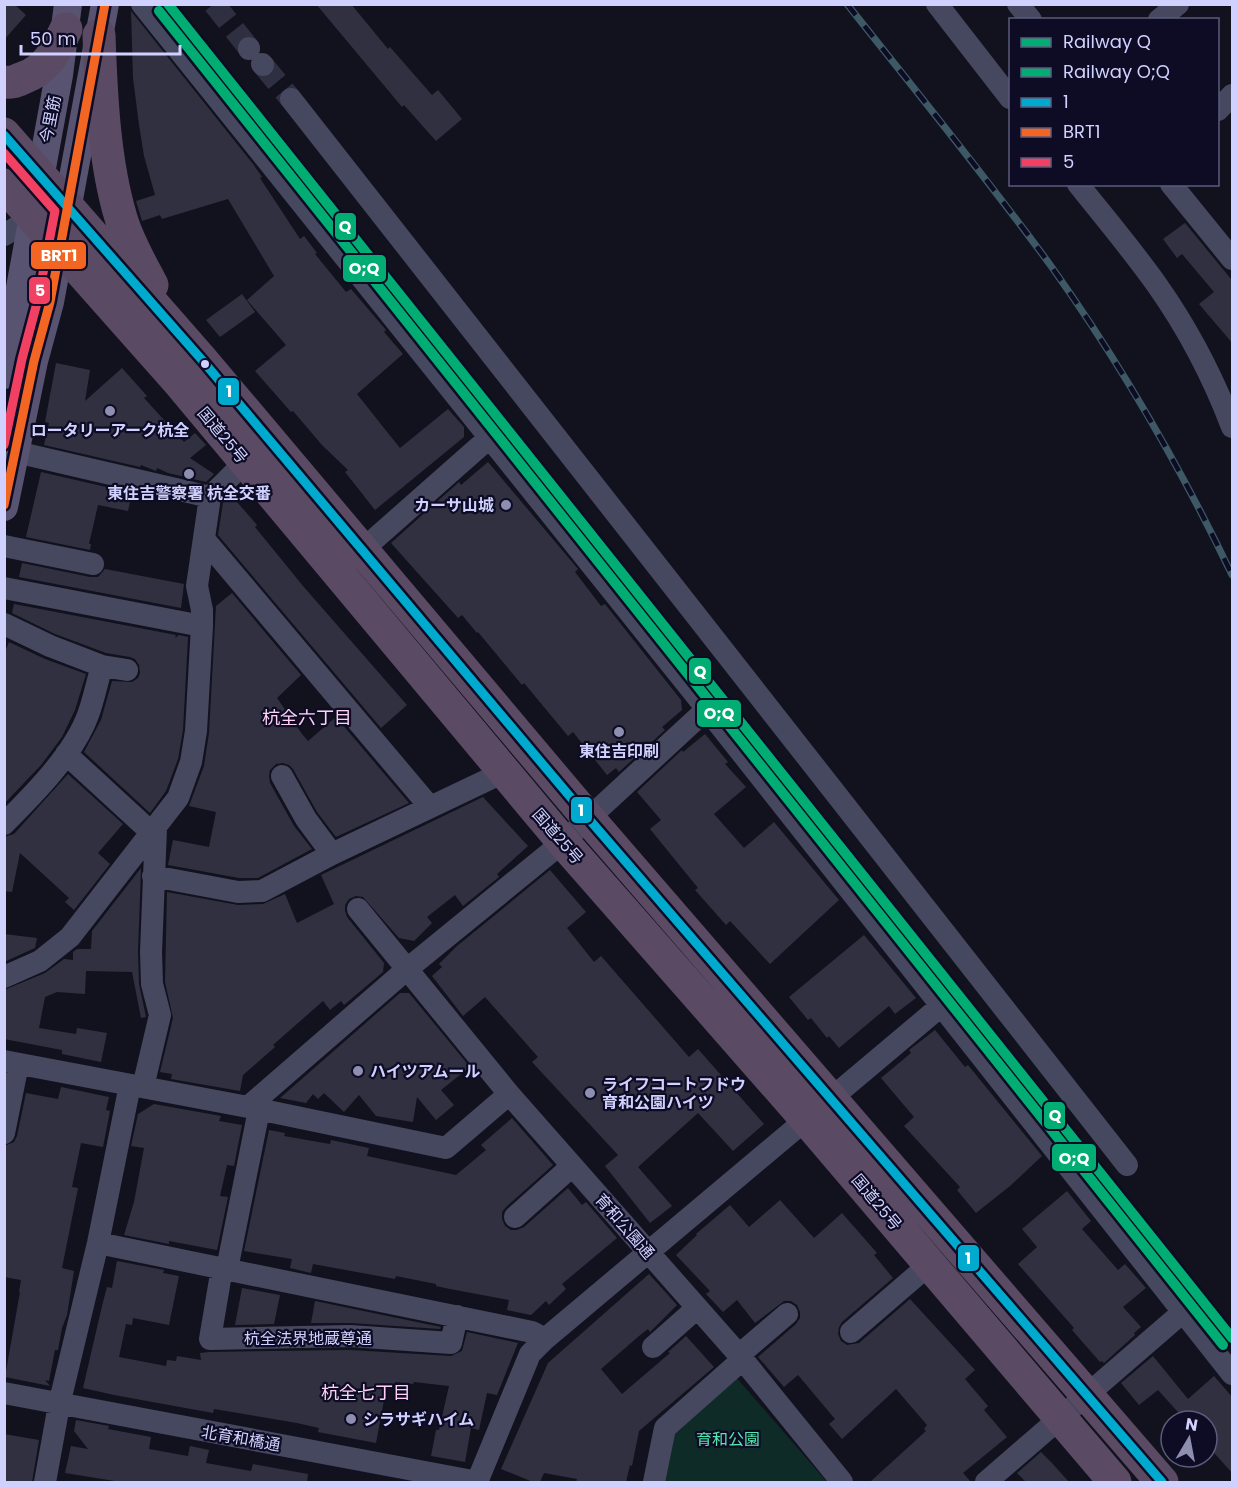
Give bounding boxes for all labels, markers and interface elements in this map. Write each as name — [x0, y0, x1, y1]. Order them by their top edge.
scale bar — [21, 18, 180, 56]
legend — [1009, 18, 1219, 186]
text: 50 m — [30, 26, 76, 51]
text: Railway Q — [1063, 29, 1151, 54]
text: Railway O;Q — [1063, 59, 1170, 84]
text: 1 — [1063, 89, 1069, 114]
street label: 今里筋 — [35, 93, 66, 145]
text: BRT1 — [1063, 119, 1100, 144]
text: 5 — [1063, 149, 1074, 174]
line badge: Q — [334, 212, 357, 241]
text: Q — [339, 215, 352, 238]
line badge: BRT1 — [30, 241, 87, 270]
text: BRT1 — [41, 244, 77, 267]
line badge: O;Q — [342, 254, 387, 283]
text: O;Q — [349, 257, 380, 280]
line badge: 5 — [28, 276, 51, 305]
text: 5 — [35, 279, 45, 302]
unlabelled marker — [199, 358, 211, 370]
line badge: 1 — [217, 377, 240, 406]
text: 1 — [226, 380, 232, 403]
street label: 国道25号 — [192, 402, 253, 468]
marker: ロータリーアーク杭全 — [103, 404, 117, 418]
place label: ロータリーアーク杭全 — [31, 419, 189, 442]
marker: 東住吉警察署 杭全交番 — [182, 467, 196, 481]
place label: 東住吉警察署 杭全交番 — [107, 482, 271, 505]
place label: カーサ山城 — [414, 494, 494, 517]
marker: カーサ山城 — [499, 498, 513, 512]
line badge: Q — [688, 657, 712, 685]
text: Q — [694, 660, 707, 683]
line badge: O;Q — [696, 699, 742, 728]
text: O;Q — [704, 702, 735, 725]
district label: 杭全六丁目 — [262, 705, 352, 730]
marker: 東住吉印刷 — [612, 725, 626, 739]
place label: 東住吉印刷 — [579, 740, 659, 763]
line badge: 1 — [570, 796, 593, 824]
text: 1 — [578, 799, 584, 822]
street label: 国道25号 — [527, 803, 588, 869]
place label: ハイツアムール — [370, 1060, 481, 1083]
marker: ハイツアムール — [351, 1064, 365, 1078]
place label: ライフコートフドウ 育和公園ハイツ — [602, 1073, 746, 1114]
marker: ライフコートフドウ 育和公園ハイツ — [583, 1086, 597, 1100]
line badge: Q — [1043, 1101, 1066, 1130]
text: Q — [1049, 1104, 1062, 1127]
line badge: O;Q — [1051, 1143, 1097, 1172]
text: O;Q — [1059, 1147, 1090, 1170]
street label: 国道25号 — [846, 1169, 907, 1235]
street label: 育和公園通 — [590, 1189, 660, 1264]
line badge: 1 — [957, 1244, 980, 1272]
text: 1 — [965, 1247, 971, 1270]
street label: 杭全法界地蔵尊通 — [244, 1327, 372, 1350]
district label: 杭全七丁目 — [321, 1380, 411, 1405]
place label: シラサギハイム — [363, 1408, 474, 1431]
north arrow — [1159, 1409, 1219, 1469]
marker: シラサギハイム — [344, 1412, 358, 1426]
text: N — [1184, 1412, 1199, 1437]
street label: 北育和橋通 — [200, 1420, 282, 1457]
park label: 育和公園 — [696, 1428, 760, 1451]

